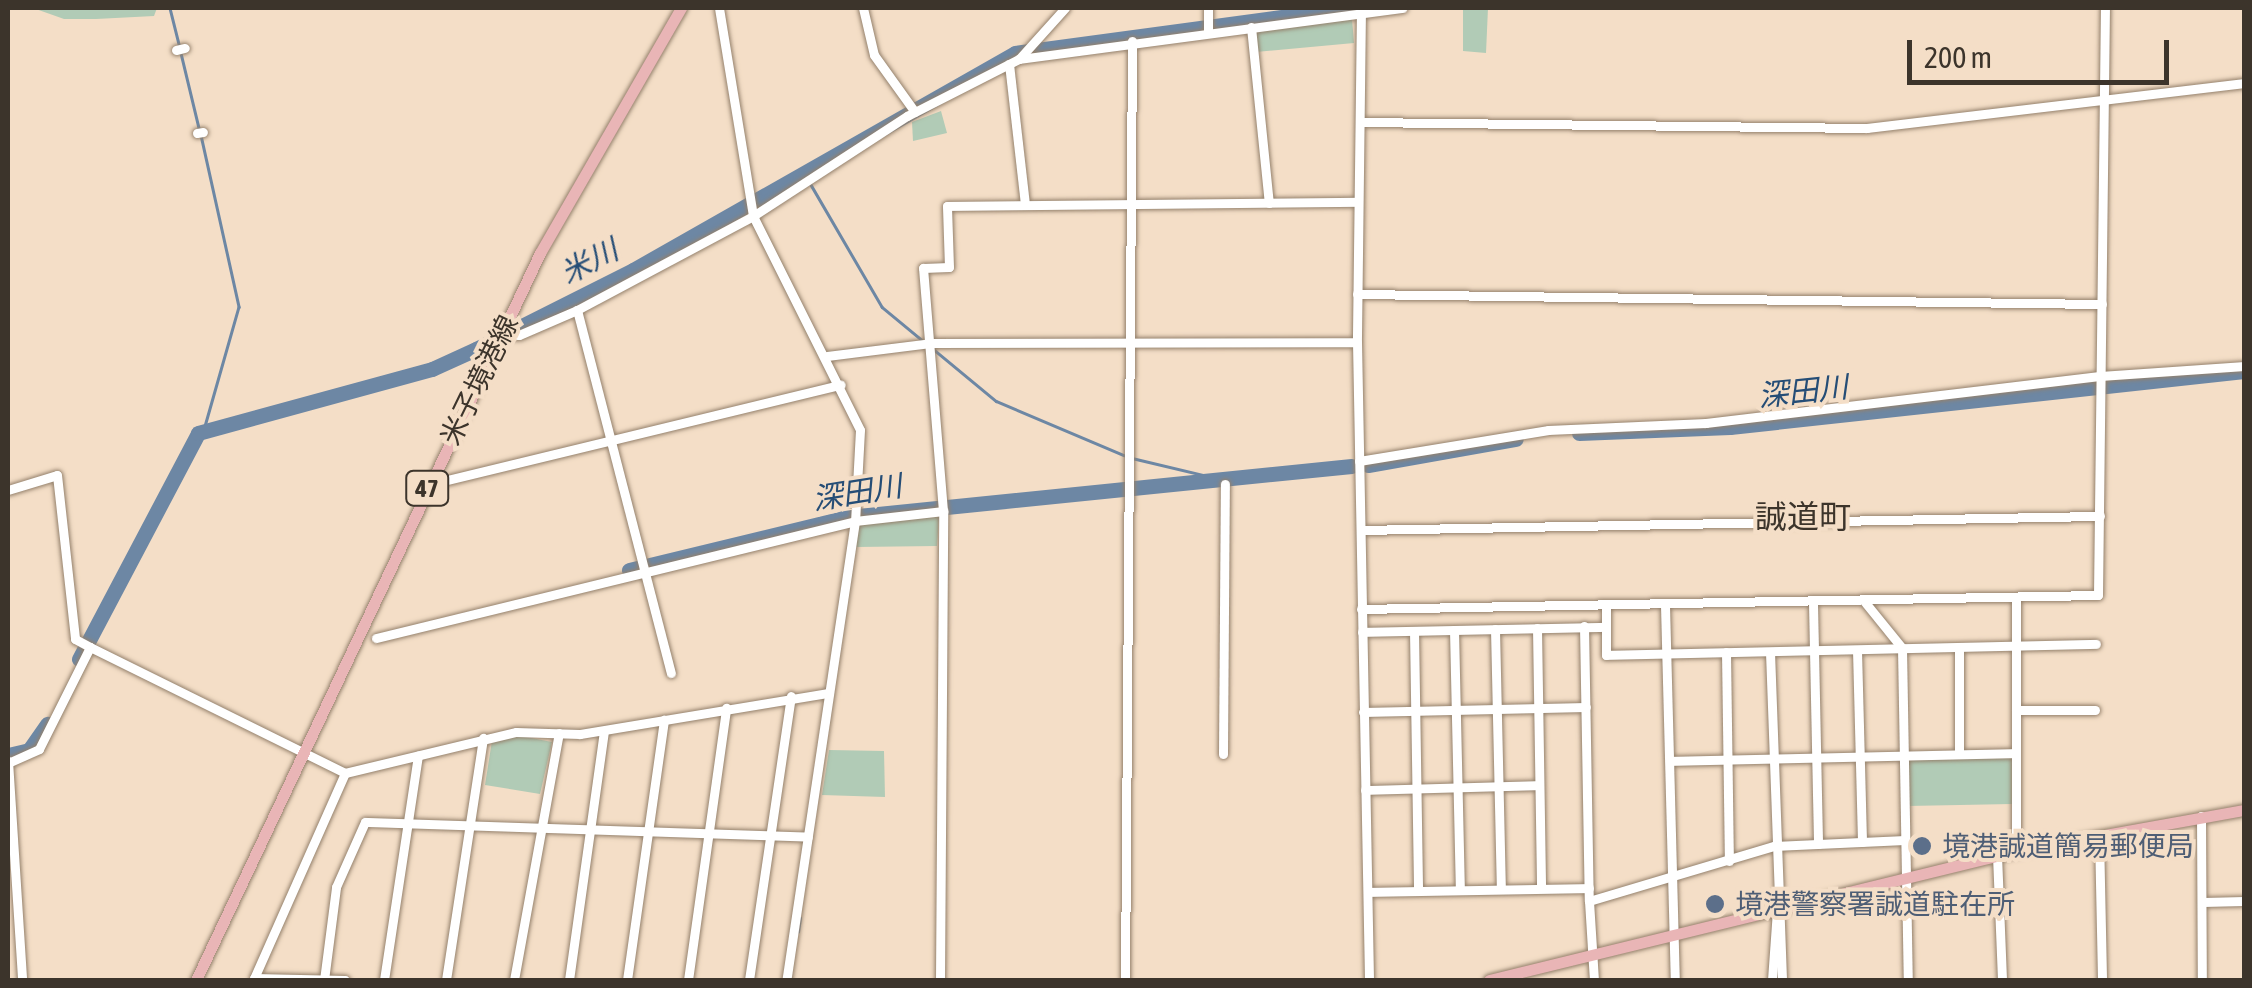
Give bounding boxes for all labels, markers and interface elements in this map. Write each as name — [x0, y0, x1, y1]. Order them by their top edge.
scale bar — [1912, 20, 2174, 82]
text: 200 m — [1924, 40, 1992, 74]
water label: 米川 — [554, 231, 624, 291]
street label: 米子境港線 — [433, 310, 525, 450]
water label: 深田川 — [1756, 368, 1850, 414]
water label: 深田川 — [810, 467, 904, 517]
road number: 47 — [404, 468, 450, 508]
district label: 誠道町 — [1755, 498, 1851, 536]
place label: 境港誠道簡易郵便局 — [1942, 829, 2194, 863]
marker: 境港誠道簡易郵便局 — [1911, 835, 1933, 857]
place label: 境港警察署誠道駐在所 — [1735, 887, 2015, 921]
marker: 境港警察署誠道駐在所 — [1704, 893, 1726, 915]

